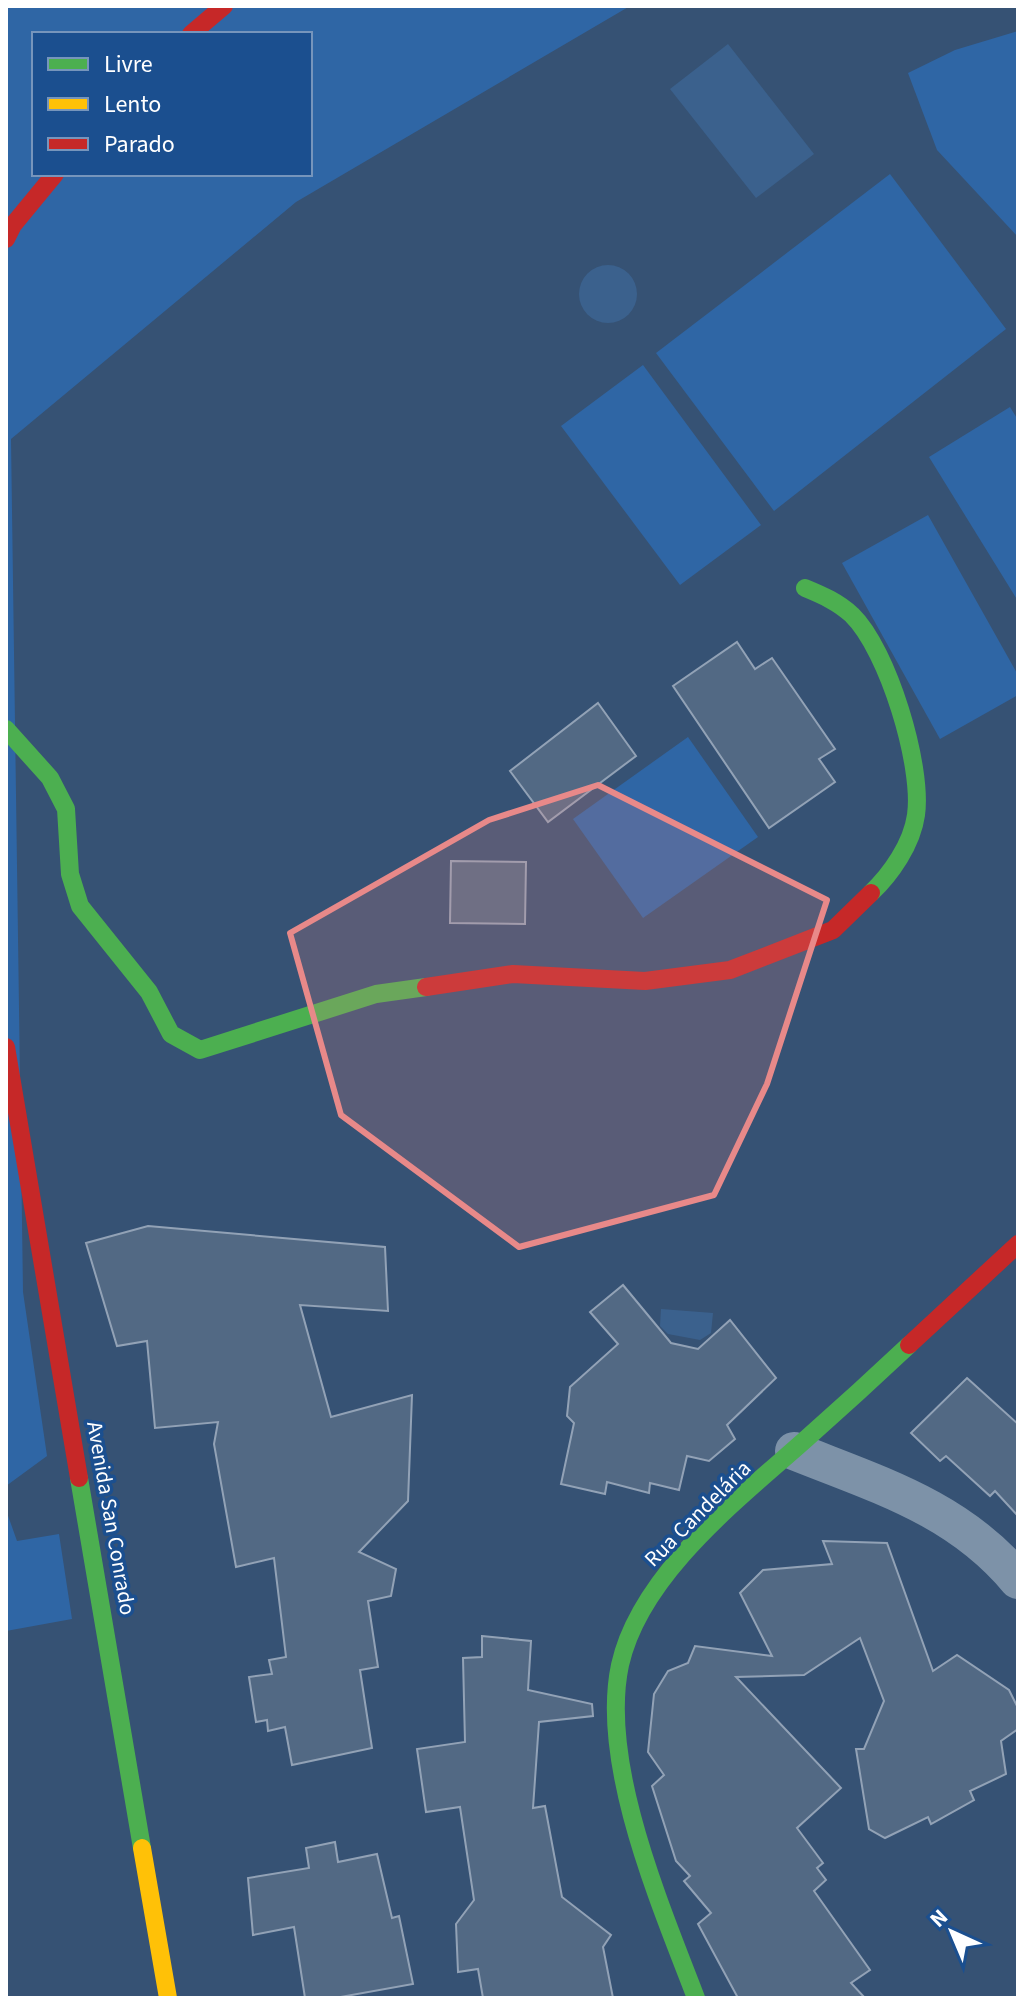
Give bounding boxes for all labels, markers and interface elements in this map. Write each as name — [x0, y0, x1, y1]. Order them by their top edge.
legend — [32, 32, 312, 176]
text: Livre — [104, 47, 153, 82]
text: Lento — [104, 87, 161, 122]
text: Parado — [104, 127, 175, 162]
street label: Avenida San Conrado — [78, 1419, 144, 1618]
street label: Rua Candelária — [637, 1453, 758, 1574]
north arrow — [912, 1892, 992, 1972]
text: N — [922, 1902, 955, 1935]

